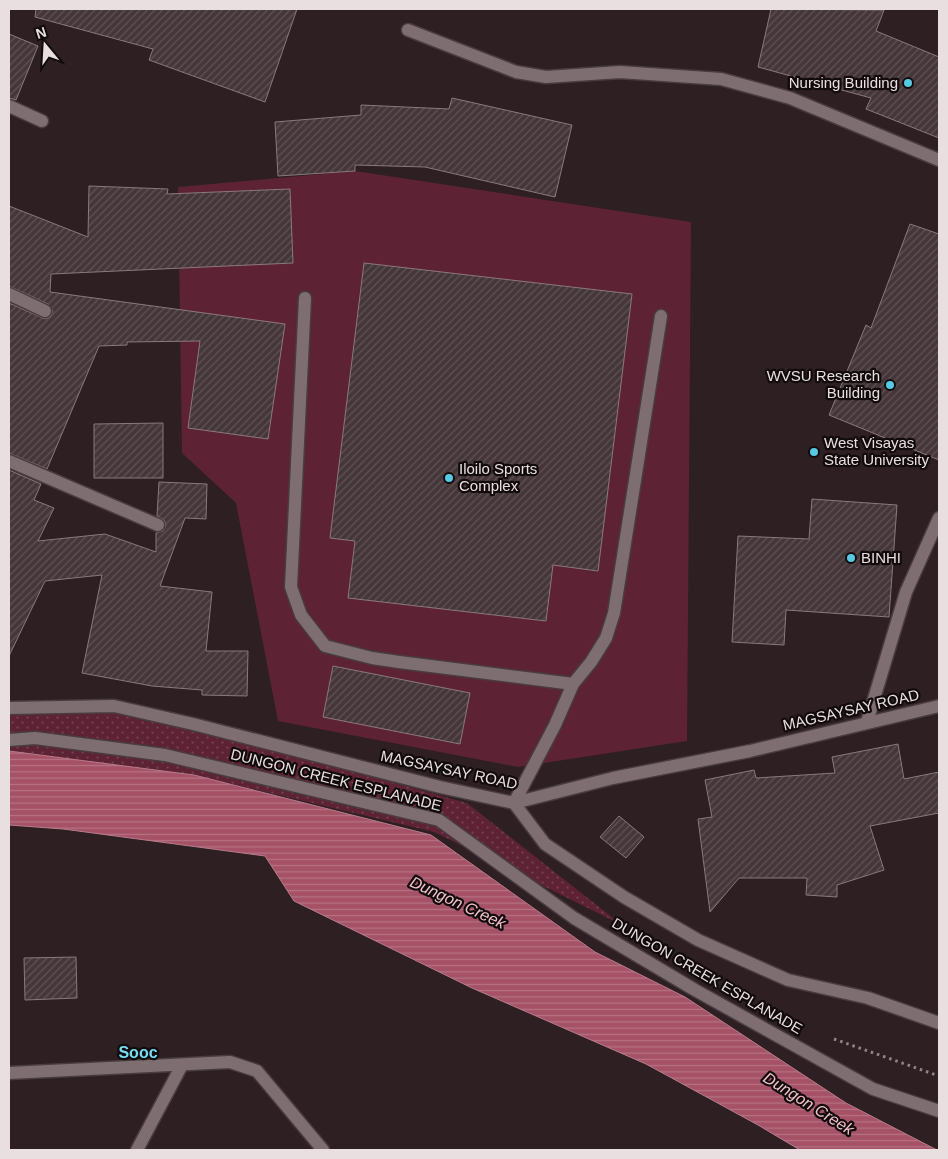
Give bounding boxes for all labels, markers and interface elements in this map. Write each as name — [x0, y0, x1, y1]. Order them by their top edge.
north arrow — [20, 20, 70, 70]
text: N — [34, 23, 48, 42]
place label: Nursing Building — [789, 74, 898, 91]
marker: Nursing Building — [902, 77, 914, 89]
place label: WVSU Research Building — [767, 367, 880, 401]
marker: WVSU Research Building — [884, 379, 896, 391]
place label: West Visayas State University — [824, 434, 930, 468]
marker: West Visayas State University — [808, 446, 820, 458]
place label: Iloilo Sports Complex — [459, 460, 537, 494]
marker: Iloilo Sports Complex — [443, 472, 455, 484]
place label: BINHI — [861, 549, 901, 566]
marker: BINHI — [845, 552, 857, 564]
street label: MAGSAYSAY ROAD — [781, 686, 921, 733]
street label: DUNGON CREEK ESPLANADE — [229, 745, 443, 814]
street label: MAGSAYSAY ROAD — [379, 747, 519, 792]
water label: Dungon Creek — [407, 873, 509, 932]
street label: DUNGON CREEK ESPLANADE — [609, 914, 805, 1037]
district label: Sooc — [118, 1044, 158, 1061]
water label: Dungon Creek — [760, 1069, 858, 1138]

